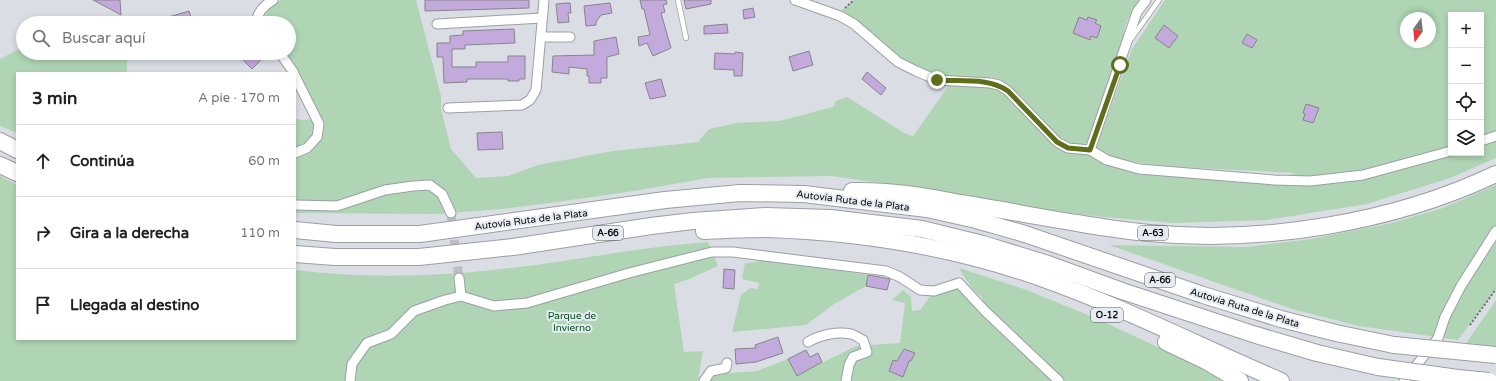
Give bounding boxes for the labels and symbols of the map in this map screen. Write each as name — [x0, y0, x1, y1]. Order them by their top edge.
north arrow — [1400, 12, 1436, 48]
route start — [1111, 56, 1129, 74]
route end — [928, 71, 946, 89]
street label: Autovía Ruta de la Plata — [796, 188, 910, 214]
street label: Autovía Ruta de la Plata — [474, 207, 588, 233]
road number: A-66 — [593, 226, 623, 240]
road number: A-63 — [1138, 226, 1168, 240]
road number: A-66 — [1145, 273, 1175, 287]
street label: Autovía Ruta de la Plata — [1189, 286, 1301, 330]
road number: O-12 — [1091, 308, 1123, 322]
park label: Parque de Invierno — [548, 310, 597, 334]

